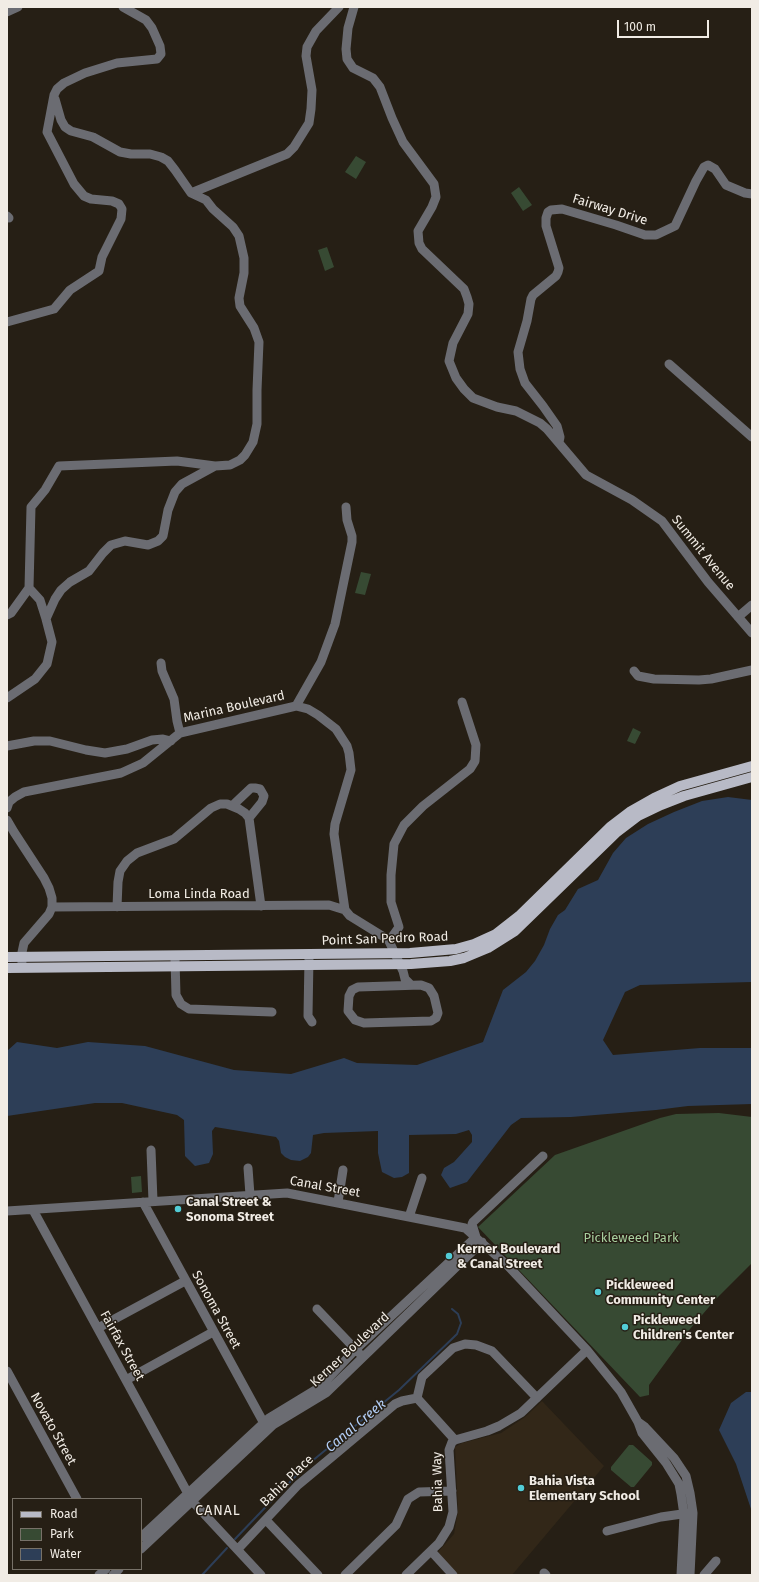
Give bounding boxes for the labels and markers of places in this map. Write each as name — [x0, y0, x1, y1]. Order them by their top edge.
place label: Canal Street & Sonoma Street — [186, 1194, 274, 1225]
marker: Canal Street & Sonoma Street — [173, 1204, 183, 1214]
place label: Kerner Boulevard & Canal Street — [457, 1241, 560, 1272]
marker: Kerner Boulevard & Canal Street — [444, 1251, 454, 1261]
place label: Pickleweed Community Center — [606, 1277, 715, 1308]
marker: Pickleweed Community Center — [593, 1287, 603, 1297]
place label: Pickleweed Children's Center — [633, 1312, 734, 1343]
marker: Pickleweed Children's Center — [620, 1322, 630, 1332]
place label: Bahia Vista Elementary School — [529, 1473, 640, 1504]
marker: Bahia Vista Elementary School — [516, 1483, 526, 1493]

